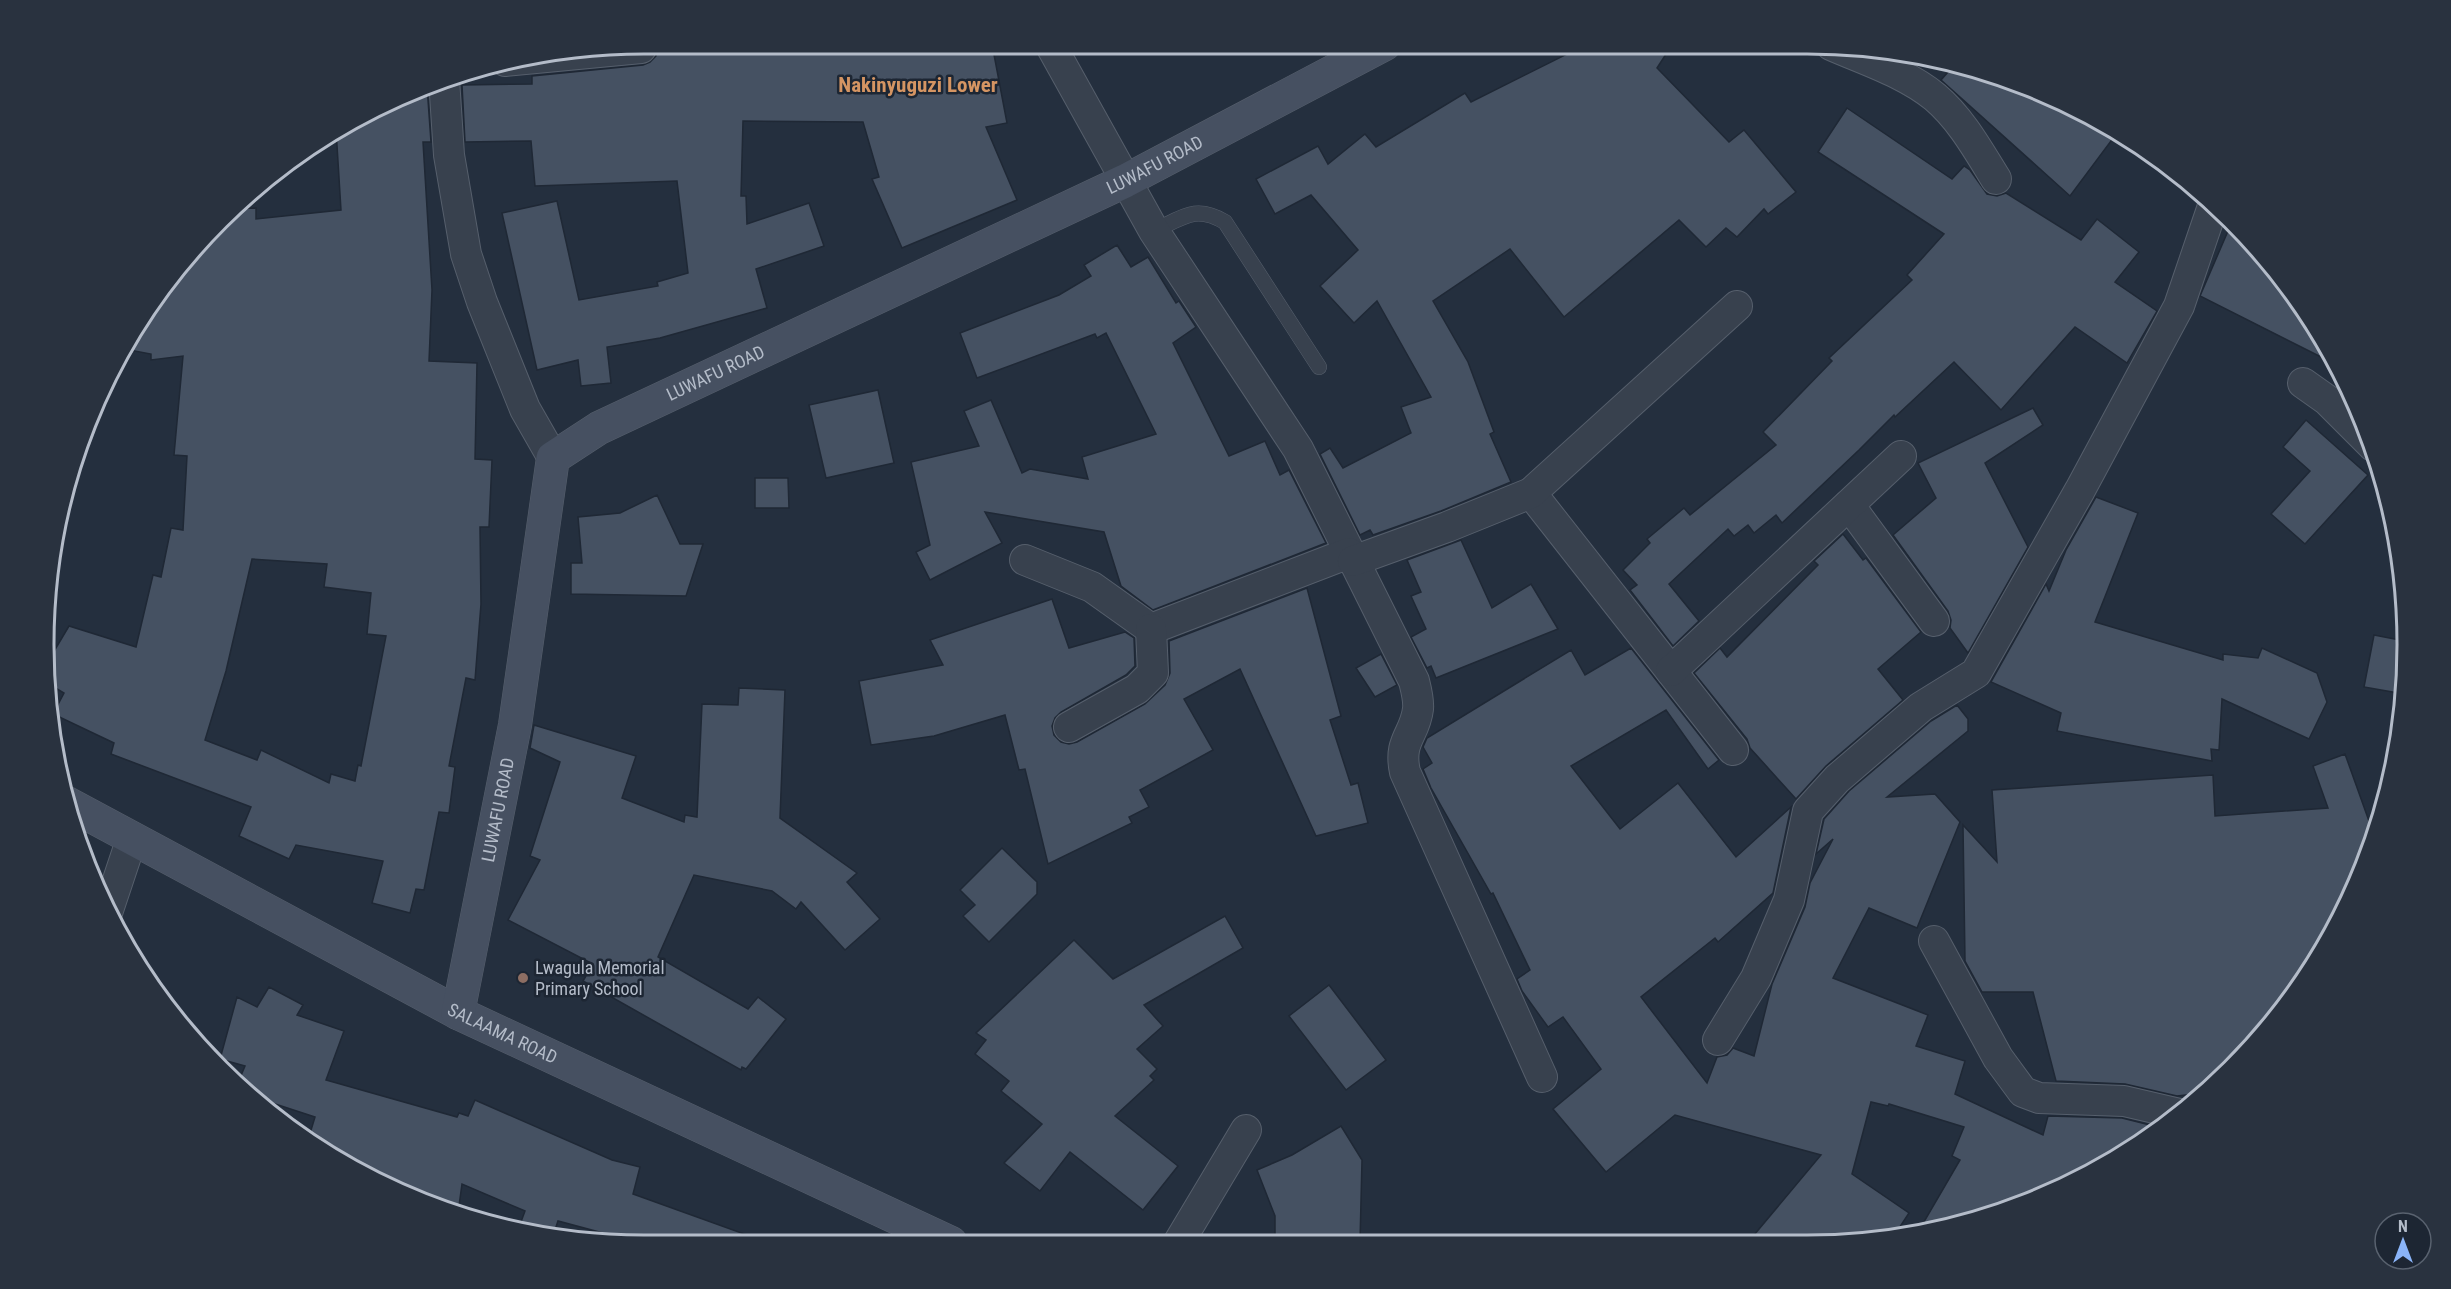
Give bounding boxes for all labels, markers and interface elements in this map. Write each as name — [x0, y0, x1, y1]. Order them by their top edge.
district label: Nakinyuguzi Lower — [838, 73, 998, 97]
street label: LUWAFU ROAD — [1103, 131, 1206, 198]
street label: LUWAFU ROAD — [663, 341, 768, 405]
street label: LUWAFU ROAD — [477, 756, 518, 864]
place label: Lwagula Memorial Primary School — [535, 957, 665, 999]
marker: Lwagula Memorial Primary School — [516, 971, 530, 985]
street label: SALAAMA ROAD — [444, 998, 561, 1068]
north arrow — [2373, 1211, 2433, 1271]
text: N — [2398, 1217, 2408, 1236]

